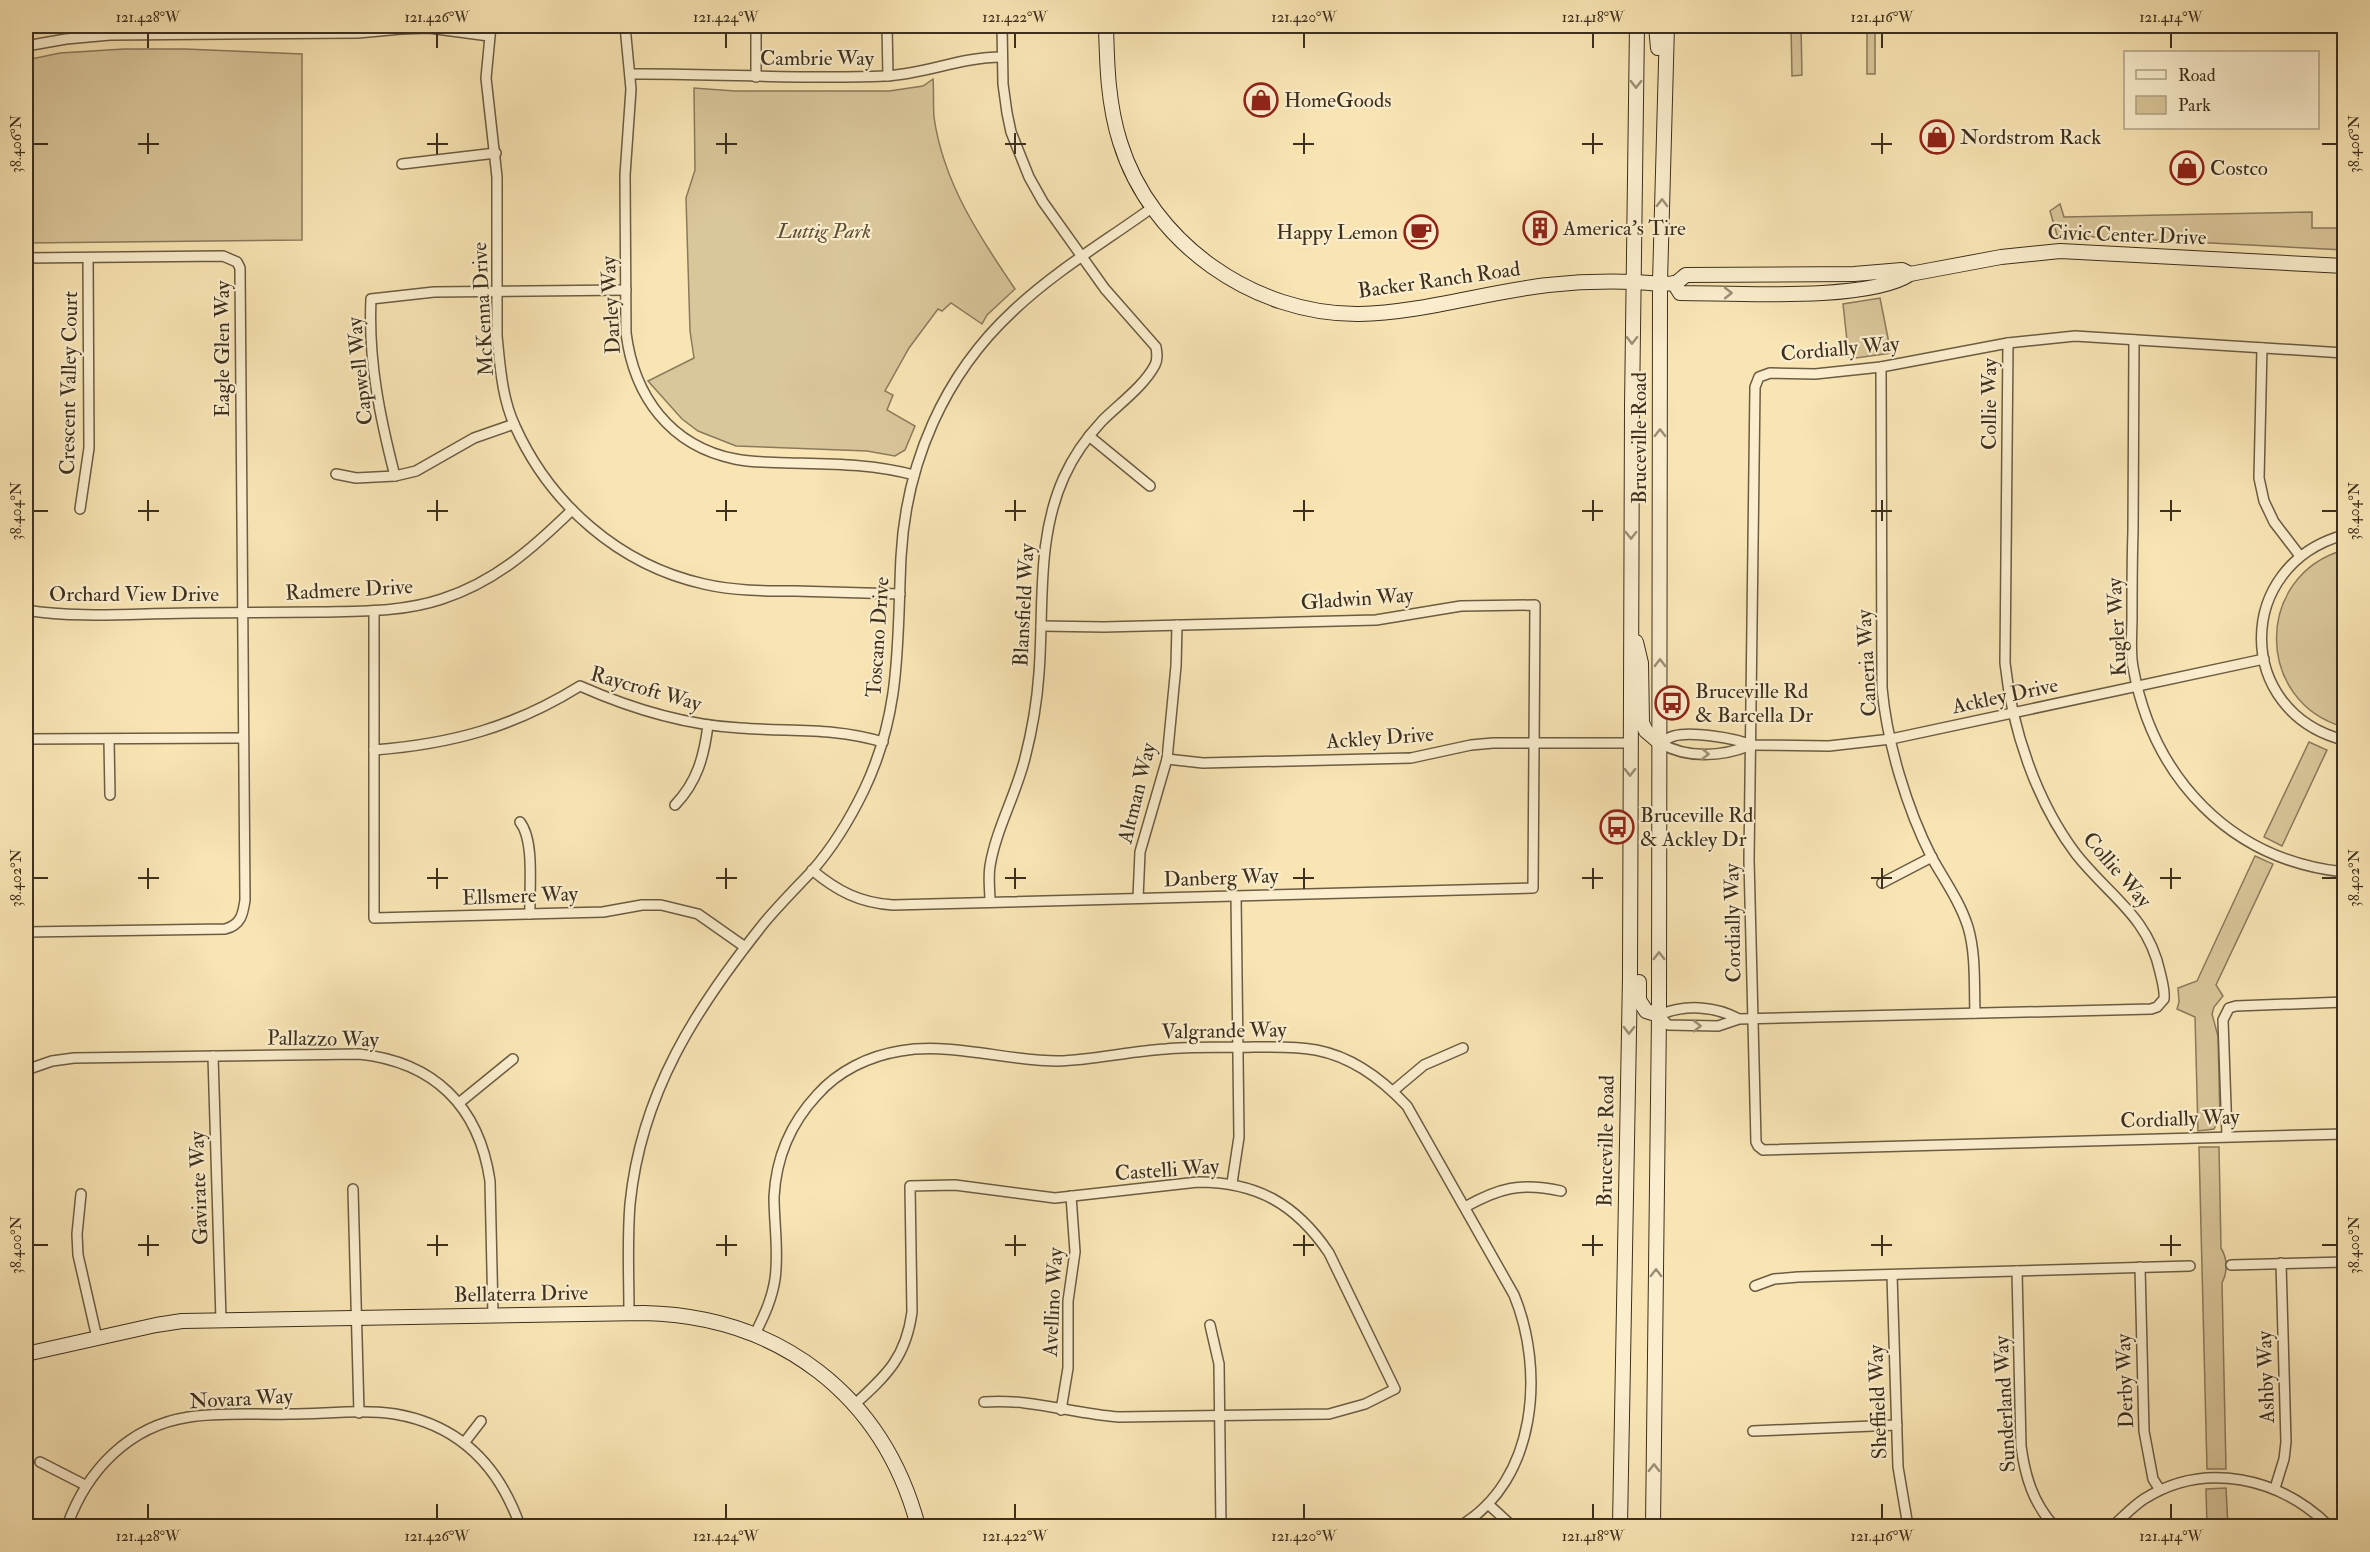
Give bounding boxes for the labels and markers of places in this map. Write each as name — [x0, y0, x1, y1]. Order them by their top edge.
shop icon: HomeGoods — [1243, 82, 1279, 118]
place label: HomeGoods — [1284, 87, 1391, 114]
shop icon: Nordstrom Rack — [1919, 119, 1955, 155]
place label: Nordstrom Rack — [1960, 124, 2101, 151]
shop icon: Costco — [2169, 150, 2205, 186]
place label: Costco — [2210, 155, 2268, 182]
building icon: America's Tire — [1522, 210, 1558, 246]
cafe icon: Happy Lemon — [1403, 214, 1439, 250]
place label: America's Tire — [1562, 215, 1686, 242]
place label: Happy Lemon — [1276, 219, 1398, 246]
place label: Bruceville Rd & Barcella Dr — [1695, 678, 1813, 729]
bus stop icon: Bruceville Rd & Barcella Dr — [1654, 685, 1690, 721]
place label: Bruceville Rd & Ackley Dr — [1640, 802, 1754, 853]
bus stop icon: Bruceville Rd & Ackley Dr — [1599, 809, 1635, 845]

